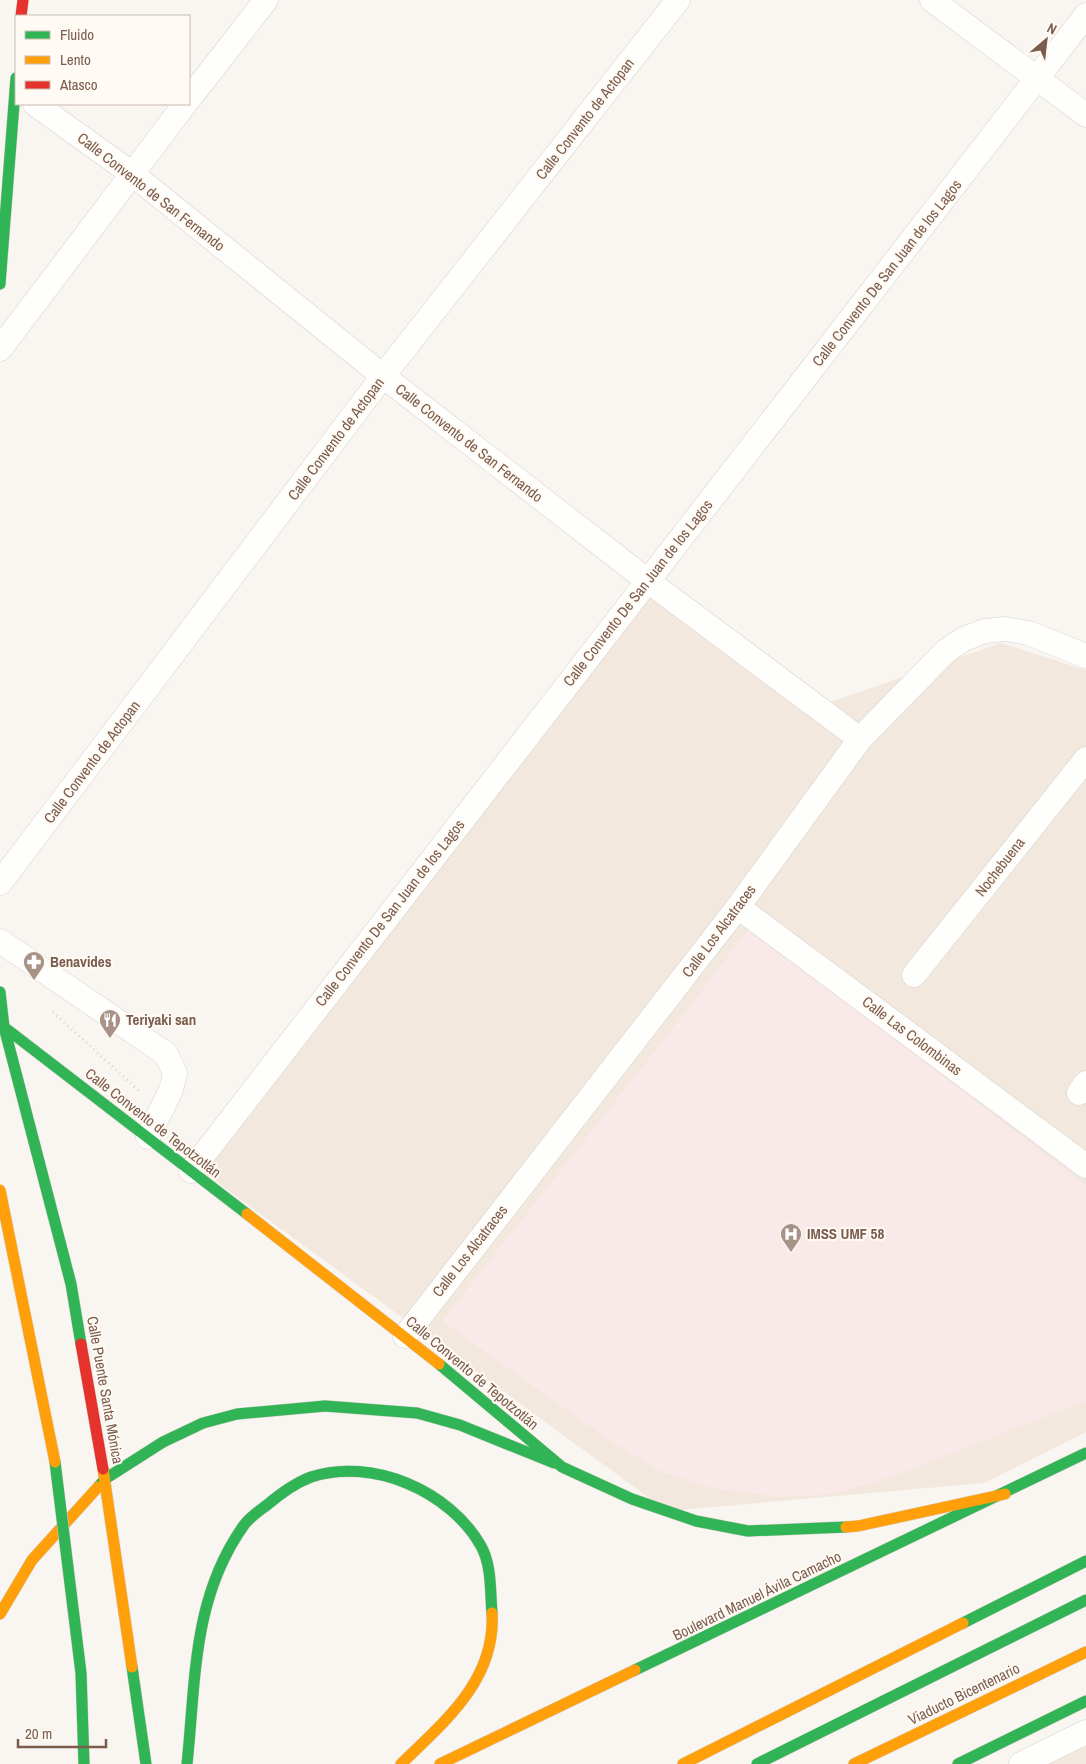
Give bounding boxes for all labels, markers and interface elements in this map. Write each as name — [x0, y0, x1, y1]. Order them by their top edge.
legend — [15, 15, 190, 105]
north arrow — [1021, 15, 1071, 65]
text: N — [1044, 19, 1060, 38]
text: Fluido — [60, 24, 94, 45]
text: Lento — [60, 49, 91, 70]
street label: Calle Convento de Actopan — [530, 53, 639, 184]
text: Atasco — [59, 74, 98, 95]
street label: Calle Convento de San Fernando — [73, 127, 230, 256]
street label: Calle Convento De San Juan de los Lagos — [807, 175, 966, 370]
street label: Calle Convento de Actopan — [282, 373, 389, 505]
street label: Calle Convento de San Fernando — [391, 378, 548, 507]
street label: Calle Convento De San Juan de los Lagos — [558, 495, 717, 690]
street label: Calle Convento de Actopan — [38, 696, 145, 828]
street label: Calle Convento De San Juan de los Lagos — [310, 815, 469, 1010]
street label: Nochebuena — [970, 833, 1029, 901]
street label: Calle Los Alcatraces — [677, 880, 761, 982]
pharmacy icon: Benavides — [22, 950, 46, 981]
place label: Benavides — [50, 951, 112, 972]
street label: Calle Las Colombinas — [858, 991, 967, 1080]
restaurant icon: Teriyaki san — [98, 1008, 122, 1039]
place label: Teriyaki san — [126, 1009, 196, 1030]
street label: Calle Convento de Tepotzotlán — [81, 1063, 226, 1182]
street label: Calle Los Alcatraces — [427, 1200, 512, 1301]
hospital icon: IMSS UMF 58 — [779, 1222, 803, 1253]
place label: IMSS UMF 58 — [807, 1223, 884, 1244]
street label: Calle Convento de Tepotzotlán — [401, 1311, 543, 1434]
street label: Calle Puente Santa Mónica — [82, 1314, 129, 1466]
street label: Boulevard Manuel Ávila Camacho — [669, 1545, 845, 1646]
street label: Viaducto Bicentenario — [905, 1657, 1023, 1730]
scale bar — [18, 1716, 105, 1748]
text: 20 m — [25, 1723, 52, 1744]

